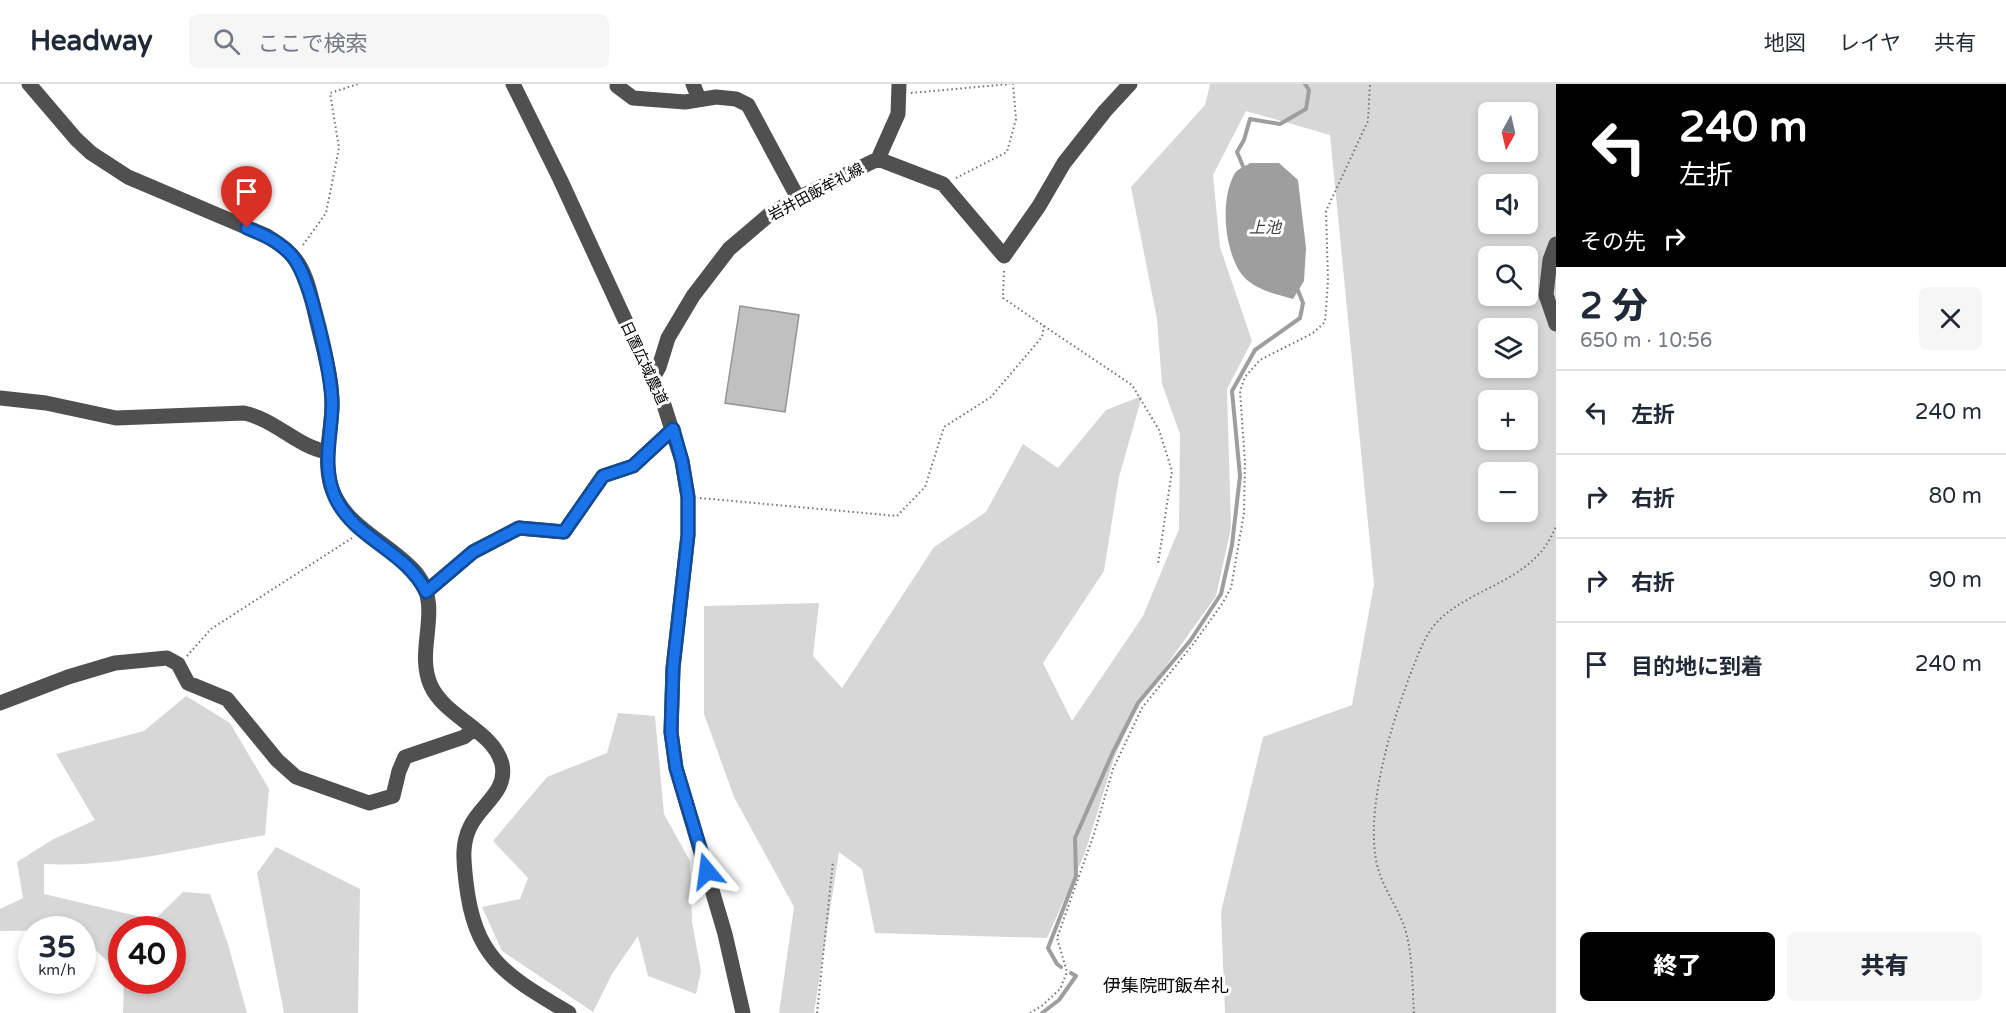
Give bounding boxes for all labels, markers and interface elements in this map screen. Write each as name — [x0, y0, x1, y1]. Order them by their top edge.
search box — [189, 14, 609, 68]
text: Headway — [30, 24, 153, 58]
icon: search — [210, 25, 243, 58]
text: ここで検索 — [258, 31, 368, 57]
text: 地図 — [1764, 31, 1806, 56]
text: レイヤ — [1839, 31, 1901, 56]
text: 共有 — [1934, 31, 1976, 56]
north arrow — [1478, 102, 1538, 162]
map controls — [1478, 102, 1538, 522]
text: 240 m — [1679, 102, 1808, 153]
icon: left — [1580, 108, 1658, 186]
street label: 岩井田飯牟礼線 — [765, 159, 867, 225]
text: 左折 — [1679, 159, 1733, 192]
pin — [221, 166, 272, 228]
button: sound — [1478, 174, 1538, 234]
icon: arrive — [230, 175, 263, 208]
water label: 上池 — [1249, 218, 1283, 238]
icon: right — [1658, 222, 1691, 255]
text: その先 — [1580, 229, 1646, 255]
button: search — [1478, 246, 1538, 306]
text: 2 分 — [1580, 285, 1648, 328]
button: close — [1919, 287, 1982, 350]
street label: 日置広域農道 — [617, 318, 671, 408]
button: layers — [1478, 318, 1538, 378]
text: 650 m · 10:56 — [1580, 329, 1712, 353]
button: + — [1478, 390, 1538, 450]
icon: left — [1580, 396, 1613, 429]
text: 240 m — [1915, 399, 1982, 425]
text: 左折 — [1631, 402, 1675, 428]
button: − — [1478, 462, 1538, 522]
icon: right — [1580, 480, 1613, 513]
text: 80 m — [1928, 483, 1982, 509]
text: 右折 — [1631, 486, 1675, 512]
icon: right — [1580, 564, 1613, 597]
text: 90 m — [1928, 567, 1982, 593]
text: 右折 — [1631, 570, 1675, 596]
icon: arrive — [1580, 648, 1613, 681]
text: 240 m — [1915, 651, 1982, 677]
text: 目的地に到着 — [1631, 654, 1763, 680]
position arrow — [675, 839, 739, 903]
speed limit sign: 40 — [108, 916, 186, 994]
text: 35 — [38, 929, 76, 966]
button: 終了 — [1580, 932, 1775, 1001]
button: 共有 — [1787, 932, 1982, 1001]
text: km/h — [38, 961, 76, 979]
district label: 伊集院町飯牟礼 — [1103, 975, 1229, 997]

